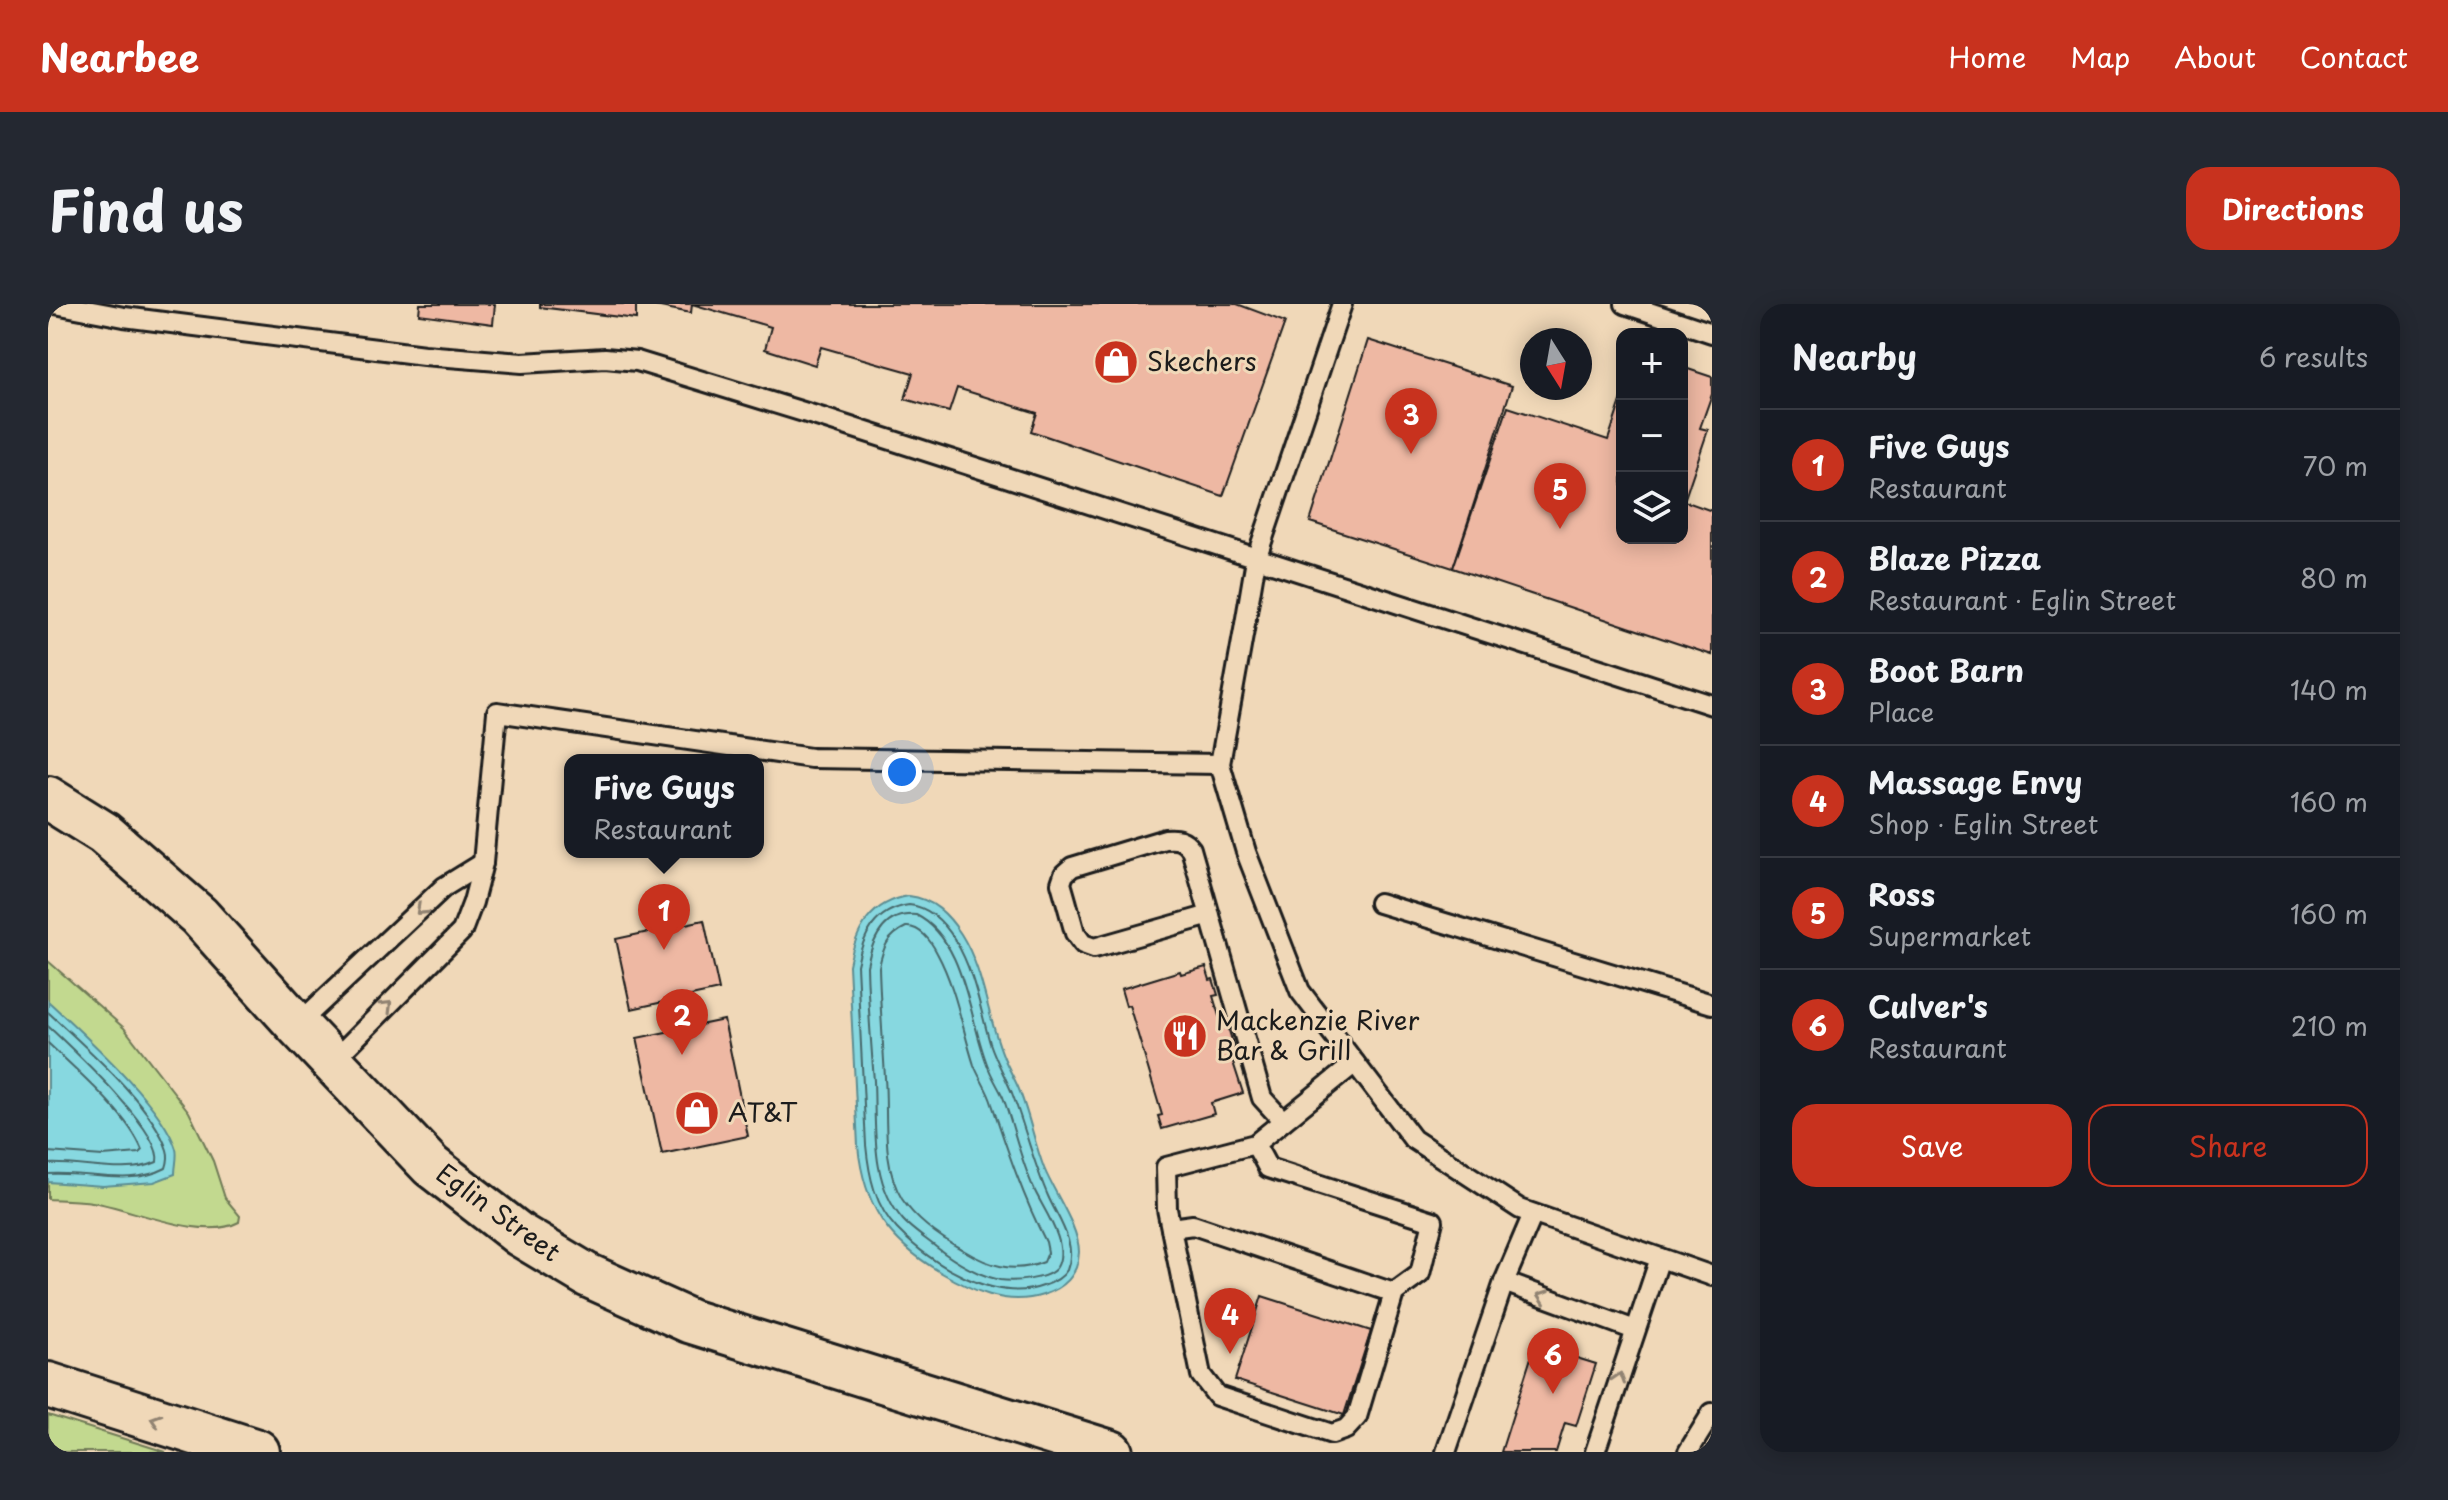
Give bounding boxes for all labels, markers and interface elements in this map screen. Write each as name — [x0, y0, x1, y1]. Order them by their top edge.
text: Nearbee — [40, 28, 199, 85]
text: Home — [1948, 35, 2026, 78]
text: Map — [2070, 35, 2130, 78]
text: About — [2174, 35, 2256, 78]
text: Contact — [2300, 35, 2408, 78]
text: Find us — [48, 166, 244, 251]
button: Directions — [2186, 167, 2400, 250]
north arrow — [1520, 328, 1592, 400]
map controls — [1616, 328, 1688, 544]
button: + — [1616, 328, 1688, 400]
text: Nearby — [1792, 330, 1917, 382]
text: 6 results — [2259, 337, 2368, 376]
shop icon: Skechers — [1092, 338, 1140, 386]
place label: Skechers — [1147, 341, 1257, 380]
pin: 3 — [1385, 388, 1437, 454]
button: − — [1616, 400, 1688, 472]
text: Five Guys — [1868, 423, 2010, 468]
text: 1 — [1812, 446, 1824, 485]
text: 70 m — [2303, 446, 2368, 485]
pin: 5 — [1534, 463, 1586, 529]
text: Restaurant — [1868, 468, 2007, 507]
button: layers — [1616, 472, 1688, 544]
text: Blaze Pizza — [1868, 535, 2041, 580]
text: 2 — [1809, 558, 1827, 597]
text: 80 m — [2300, 558, 2368, 597]
text: Restaurant · Eglin Street — [1868, 580, 2176, 619]
text: Boot Barn — [1868, 647, 2024, 692]
text: 3 — [1809, 670, 1827, 709]
text: 140 m — [2290, 670, 2368, 709]
text: Place — [1868, 692, 1934, 731]
your location — [882, 752, 922, 792]
popup — [564, 754, 764, 858]
text: Massage Envy — [1868, 759, 2082, 804]
text: Five Guys — [593, 764, 735, 809]
text: 4 — [1809, 782, 1827, 821]
text: 160 m — [2290, 782, 2368, 821]
text: Shop · Eglin Street — [1868, 804, 2098, 843]
text: Restaurant — [593, 809, 732, 848]
text: Ross — [1868, 871, 1935, 916]
pin: 1 — [638, 884, 690, 950]
text: 5 — [1810, 894, 1826, 933]
text: 160 m — [2290, 894, 2368, 933]
one-way arrow — [415, 900, 430, 914]
text: Supermarket — [1868, 916, 2031, 955]
text: Culver's — [1868, 983, 1988, 1028]
pin: 2 — [656, 989, 708, 1055]
place label: Mackenzie River Bar & Grill — [1216, 1000, 1420, 1069]
one-way arrow — [378, 1001, 392, 1015]
text: 6 — [1809, 1006, 1827, 1045]
text: 210 m — [2291, 1006, 2368, 1045]
restaurant icon: Mackenzie River Bar & Grill — [1161, 1012, 1209, 1060]
text: Restaurant — [1868, 1028, 2007, 1067]
shop icon: AT&T — [673, 1089, 721, 1137]
place label: AT&T — [728, 1092, 798, 1131]
button: Save — [1792, 1104, 2072, 1187]
button: Share — [2088, 1104, 2368, 1187]
street label: Eglin Street — [429, 1153, 569, 1270]
pin: 4 — [1204, 1288, 1256, 1354]
one-way arrow — [1537, 1290, 1551, 1306]
pin: 6 — [1527, 1328, 1579, 1394]
one-way arrow — [1610, 1372, 1626, 1385]
one-way arrow — [150, 1413, 164, 1429]

